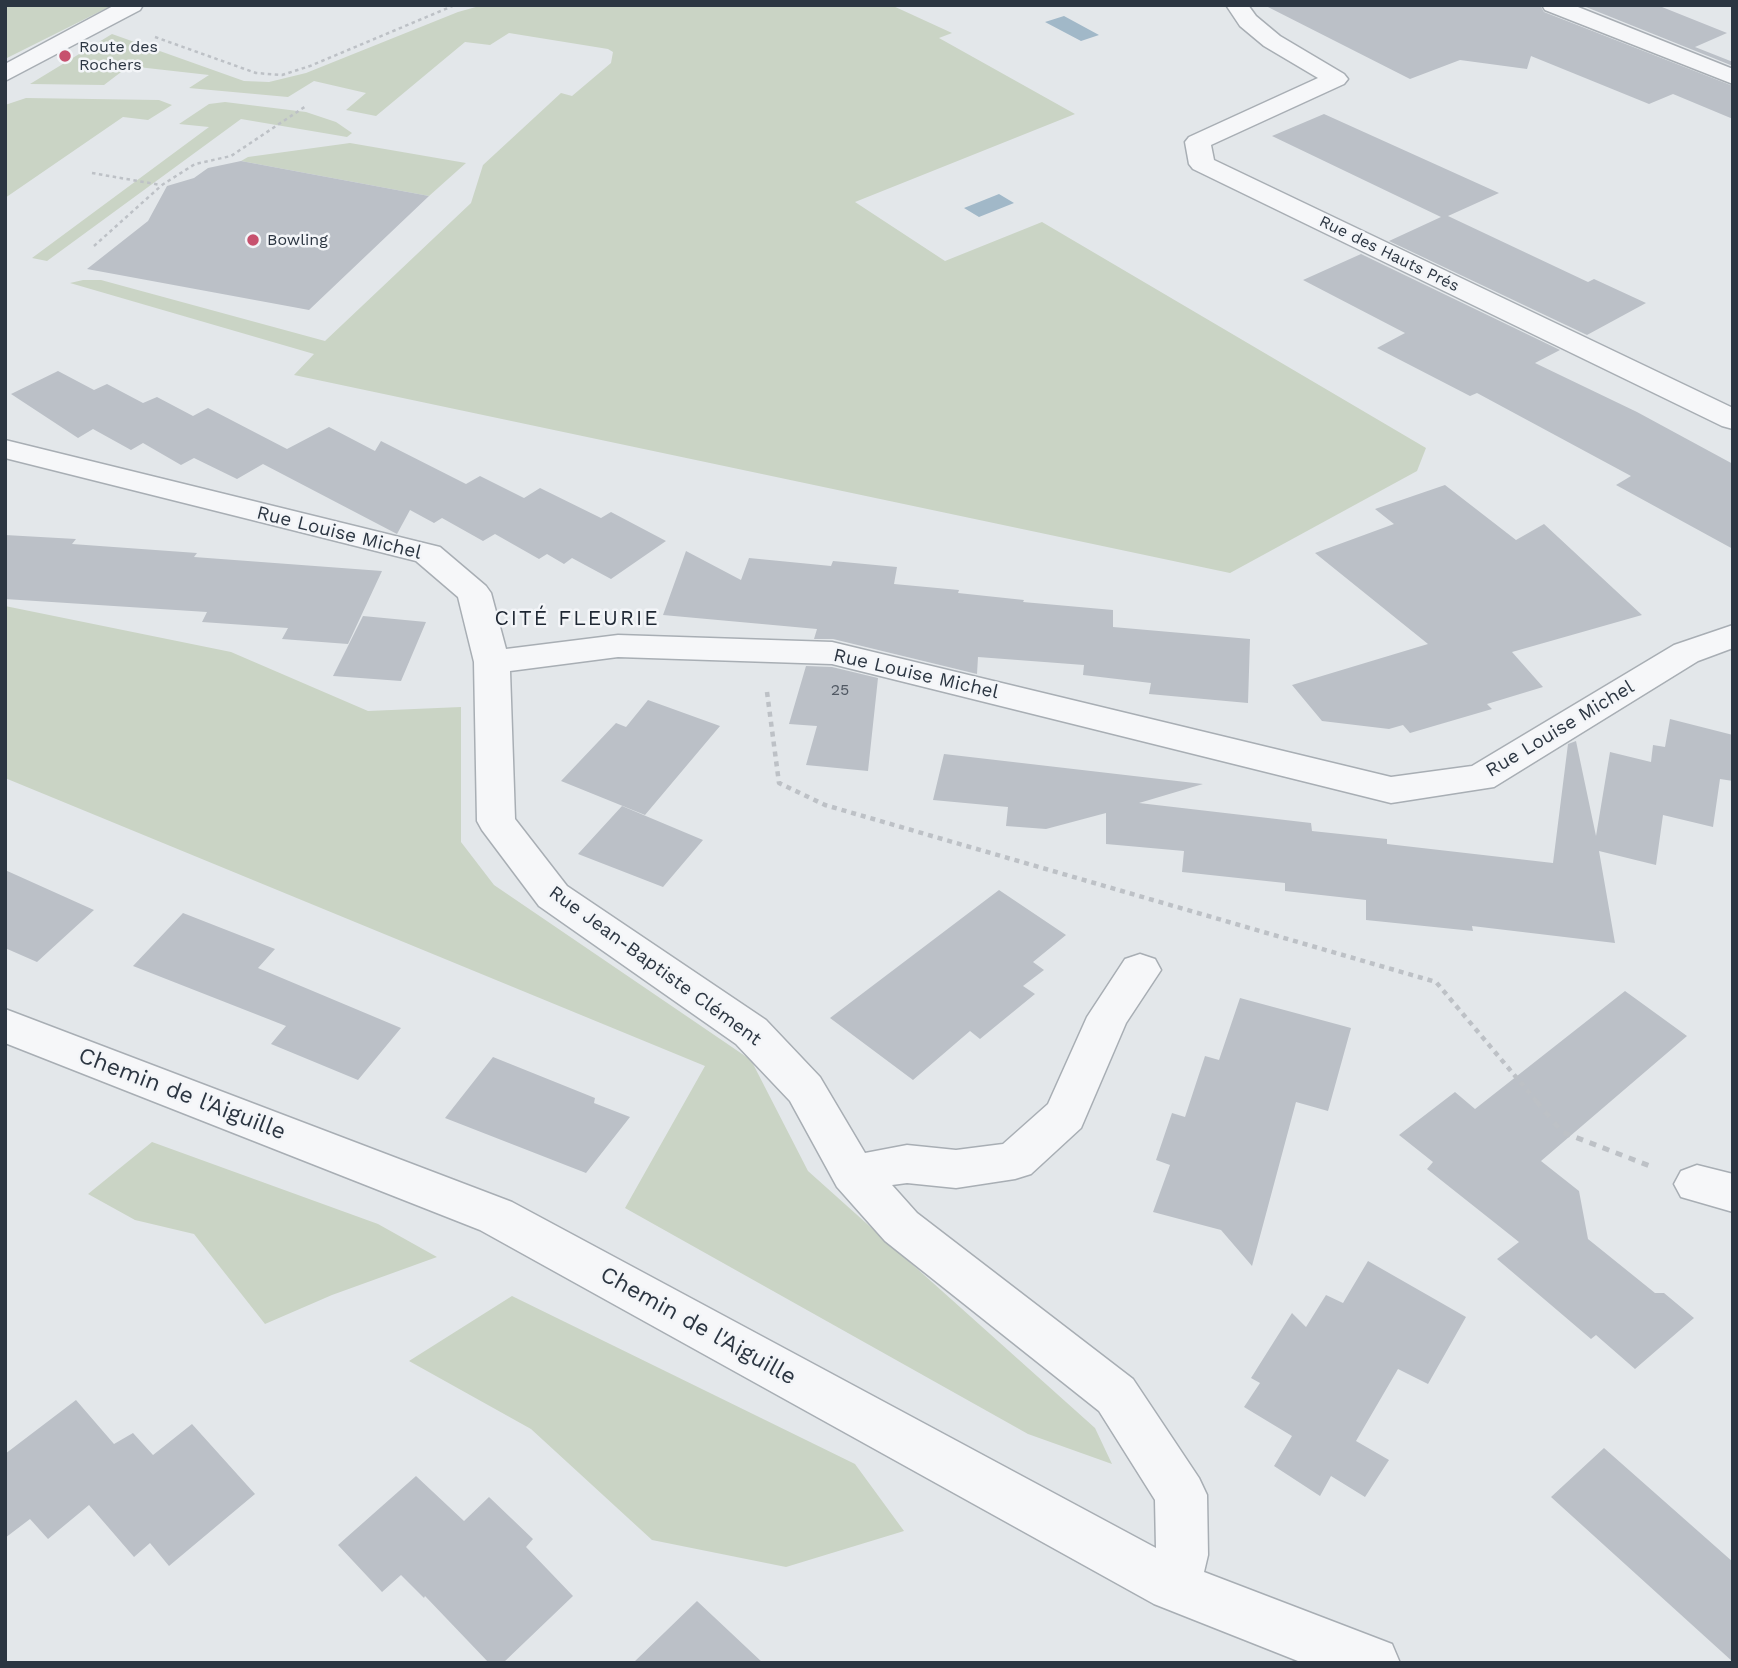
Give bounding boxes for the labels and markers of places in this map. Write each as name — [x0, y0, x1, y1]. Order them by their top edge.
place label: Route des Rochers — [79, 37, 158, 75]
marker: Route des Rochers — [57, 48, 73, 64]
place label: Bowling — [267, 230, 328, 250]
marker: Bowling — [245, 232, 261, 248]

